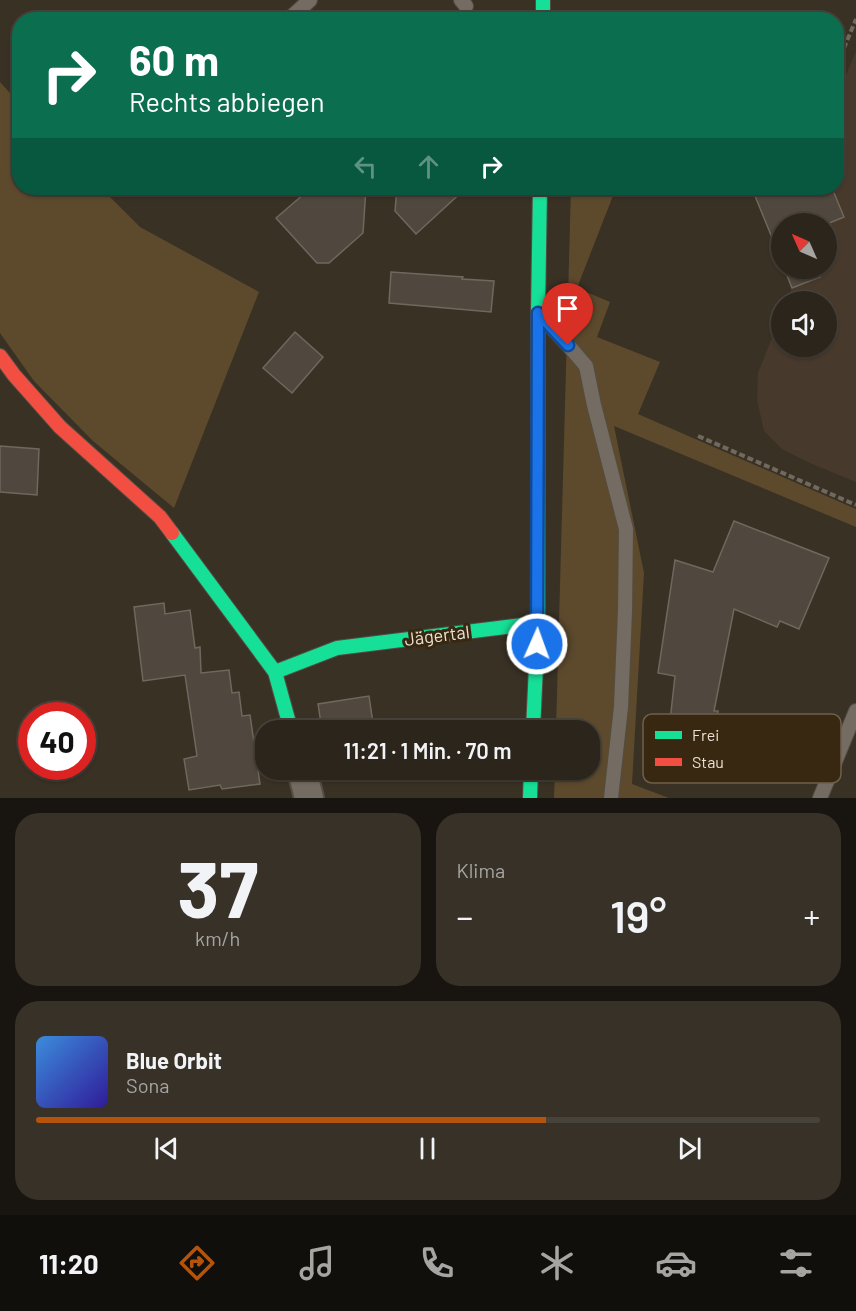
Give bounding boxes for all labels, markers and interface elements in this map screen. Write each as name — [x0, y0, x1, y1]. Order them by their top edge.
text: 60 m — [129, 34, 219, 84]
icon: right — [30, 36, 108, 114]
text: Rechts abbiegen — [129, 85, 325, 117]
icon: left — [349, 150, 382, 183]
icon: ahead — [412, 150, 445, 183]
icon: right — [475, 150, 508, 183]
north arrow — [771, 213, 837, 279]
map controls — [771, 213, 837, 357]
pin — [542, 283, 593, 345]
button: sound — [771, 291, 837, 357]
icon: arrive — [551, 292, 584, 325]
position arrow — [505, 612, 569, 676]
street label: Jägertal — [403, 620, 471, 650]
speed limit sign: 40 — [18, 702, 96, 780]
legend — [643, 714, 841, 783]
text: Frei — [692, 725, 719, 744]
text: 11:21 · 1 Min. · 70 m — [344, 737, 511, 763]
text: Stau — [692, 752, 724, 771]
text: 37 — [177, 840, 258, 934]
text: Klima — [457, 858, 505, 882]
text: 19° — [610, 888, 667, 942]
text: − — [457, 896, 473, 936]
text: + — [804, 896, 820, 936]
text: km/h — [195, 926, 240, 950]
text: Blue Orbit — [126, 1047, 222, 1073]
text: Sona — [126, 1073, 170, 1097]
icon: previous — [150, 1132, 183, 1165]
icon: pause — [411, 1132, 444, 1165]
icon: next — [673, 1132, 706, 1165]
icon: directions — [176, 1242, 218, 1284]
icon: music — [296, 1242, 338, 1284]
icon: phone — [416, 1242, 458, 1284]
icon: climate — [536, 1242, 578, 1284]
icon: car — [655, 1242, 697, 1284]
icon: filters — [775, 1242, 817, 1284]
text: 11:20 — [39, 1247, 99, 1279]

